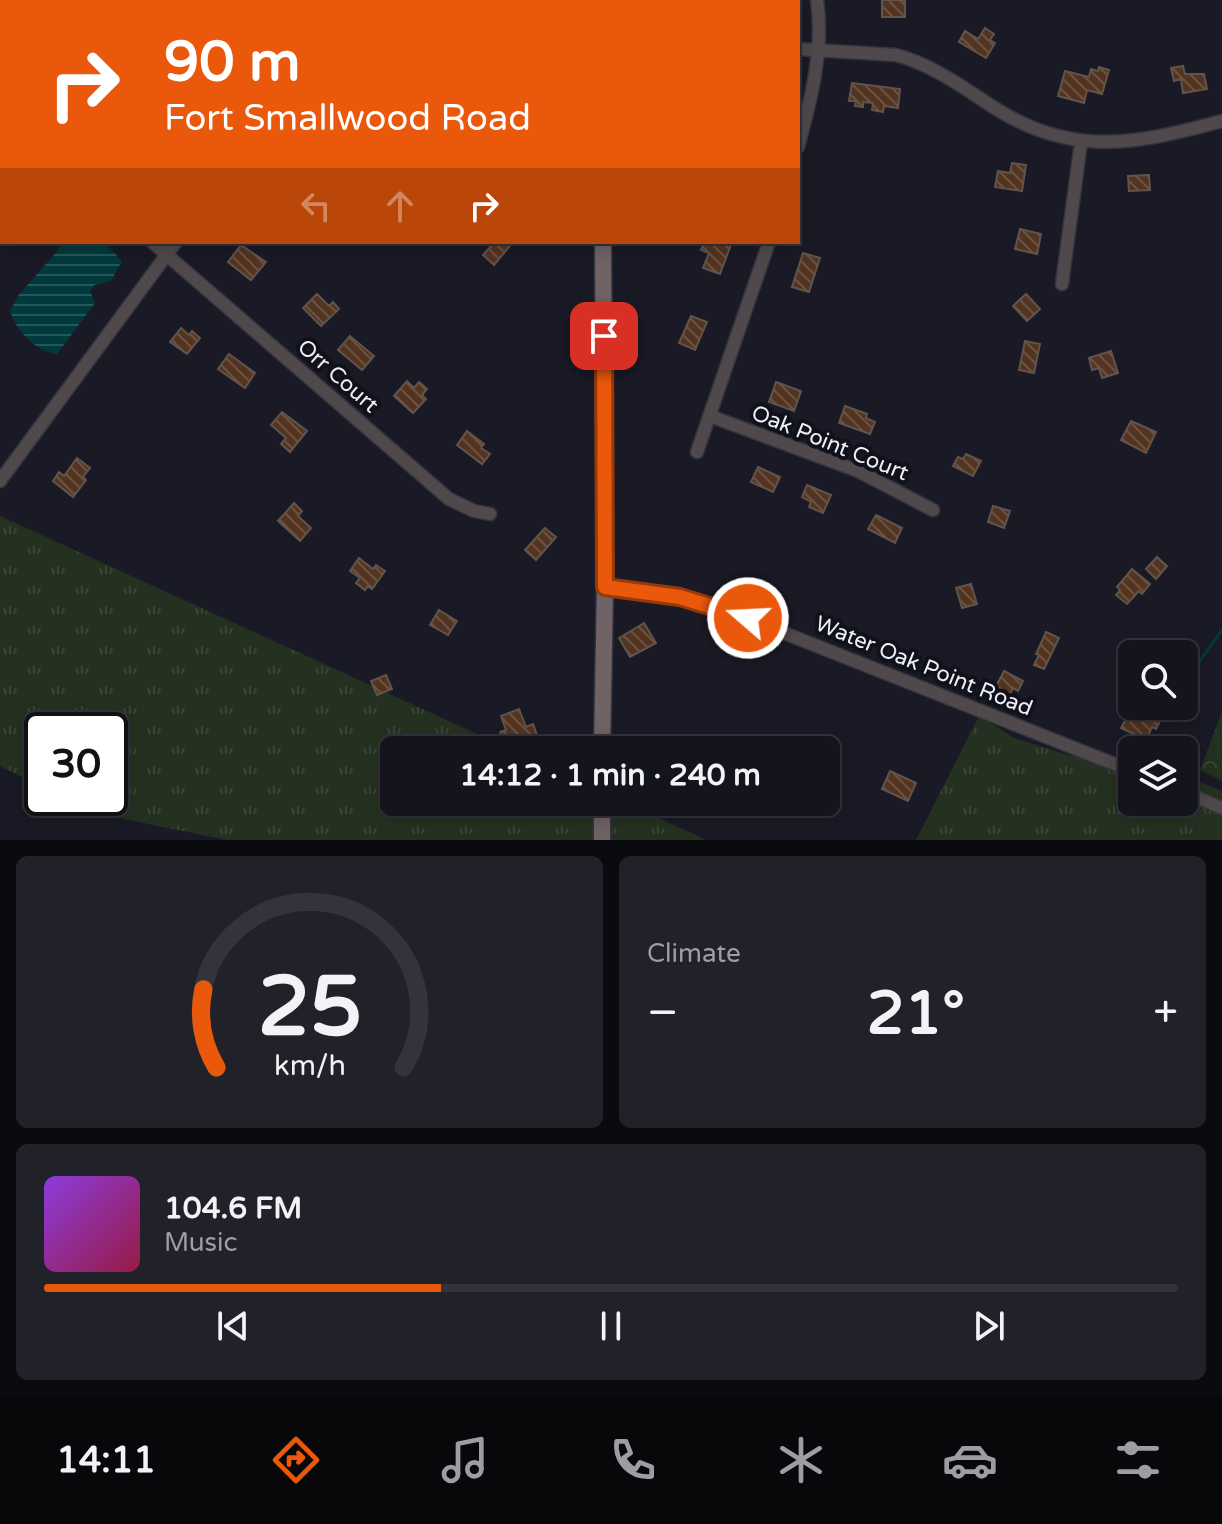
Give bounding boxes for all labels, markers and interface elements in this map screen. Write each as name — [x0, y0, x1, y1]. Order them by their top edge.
text: 90 m — [164, 29, 300, 96]
icon: right — [32, 32, 136, 136]
text: Fort Smallwood Road — [164, 97, 531, 140]
icon: left — [294, 184, 338, 228]
icon: ahead — [378, 184, 422, 228]
icon: right — [462, 184, 506, 228]
pin — [570, 302, 638, 370]
icon: arrive — [582, 314, 626, 358]
street label: Orr Court — [292, 334, 384, 418]
street label: Oak Point Court — [748, 400, 912, 486]
position arrow — [706, 576, 790, 660]
street label: Water Oak Point Road — [812, 611, 1036, 721]
map controls — [1118, 640, 1198, 816]
button: search — [1118, 640, 1198, 720]
speed limit sign: 30 — [24, 712, 128, 816]
button: layers — [1118, 736, 1198, 816]
text: 14:12 · 1 min · 240 m — [459, 757, 761, 794]
text: Climate — [647, 938, 741, 969]
text: 25 — [257, 958, 362, 1058]
text: 21° — [867, 978, 965, 1050]
text: − — [647, 987, 678, 1040]
text: + — [1153, 987, 1178, 1040]
text: km/h — [274, 1049, 345, 1083]
text: 104.6 FM — [164, 1190, 302, 1227]
text: Music — [164, 1227, 237, 1258]
icon: previous — [211, 1304, 255, 1348]
icon: pause — [589, 1304, 633, 1348]
icon: next — [967, 1304, 1011, 1348]
icon: directions — [268, 1432, 324, 1488]
icon: music — [437, 1432, 493, 1488]
icon: phone — [605, 1432, 661, 1488]
icon: climate — [773, 1432, 829, 1488]
icon: car — [942, 1432, 998, 1488]
icon: filters — [1110, 1432, 1166, 1488]
text: 14:11 — [56, 1439, 156, 1482]

